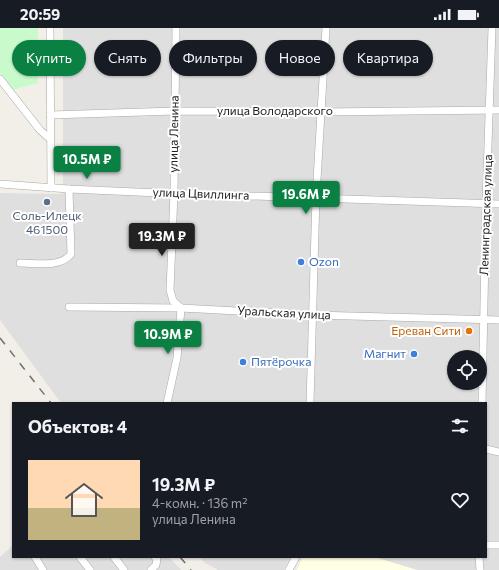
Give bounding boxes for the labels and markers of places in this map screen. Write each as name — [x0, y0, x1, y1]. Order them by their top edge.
pin: 10.5M ₽ — [50, 146, 124, 180]
pin: 19.6M ₽ — [269, 181, 343, 215]
marker: Соль-Илецк 461500 — [42, 197, 52, 207]
place label: Соль-Илецк 461500 — [12, 208, 82, 236]
pin: 19.3M ₽ — [125, 223, 199, 257]
place label: Ozon — [309, 254, 339, 268]
marker: Ozon — [296, 257, 306, 267]
pin: 10.9M ₽ — [131, 321, 205, 355]
place label: Ереван Сити — [391, 323, 461, 337]
marker: Ереван Сити — [464, 326, 474, 336]
place label: Магнит — [364, 346, 406, 360]
marker: Магнит — [409, 349, 419, 359]
place label: Пятёрочка — [251, 354, 311, 368]
marker: Пятёрочка — [238, 357, 248, 367]

